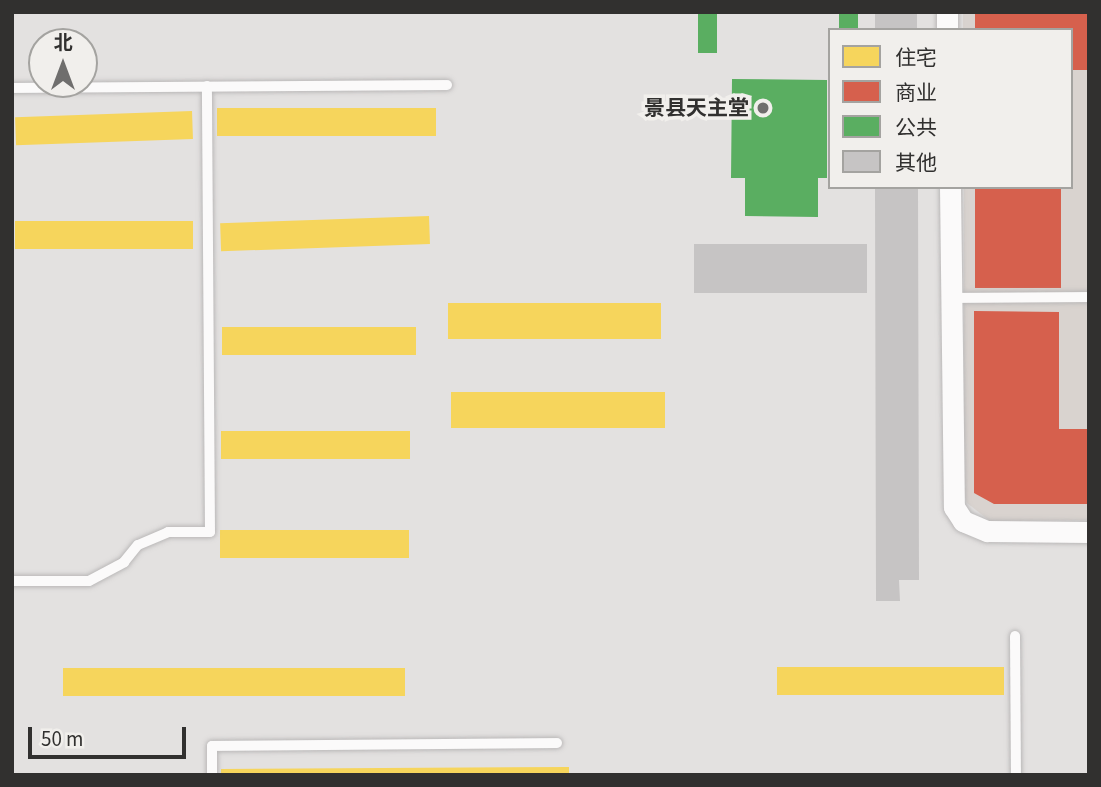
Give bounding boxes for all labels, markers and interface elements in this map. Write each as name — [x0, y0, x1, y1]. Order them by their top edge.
north arrow — [28, 28, 98, 98]
legend — [828, 28, 1073, 189]
text: 北 — [53, 30, 73, 57]
text: 住宅 — [895, 43, 937, 73]
text: 商业 — [895, 78, 937, 108]
place label: 景县天主堂 — [644, 95, 749, 121]
marker: 景县天主堂 — [755, 100, 771, 116]
text: 公共 — [895, 113, 937, 143]
text: 其他 — [895, 148, 937, 178]
scale bar — [32, 714, 189, 758]
text: 50 m — [41, 724, 83, 754]

